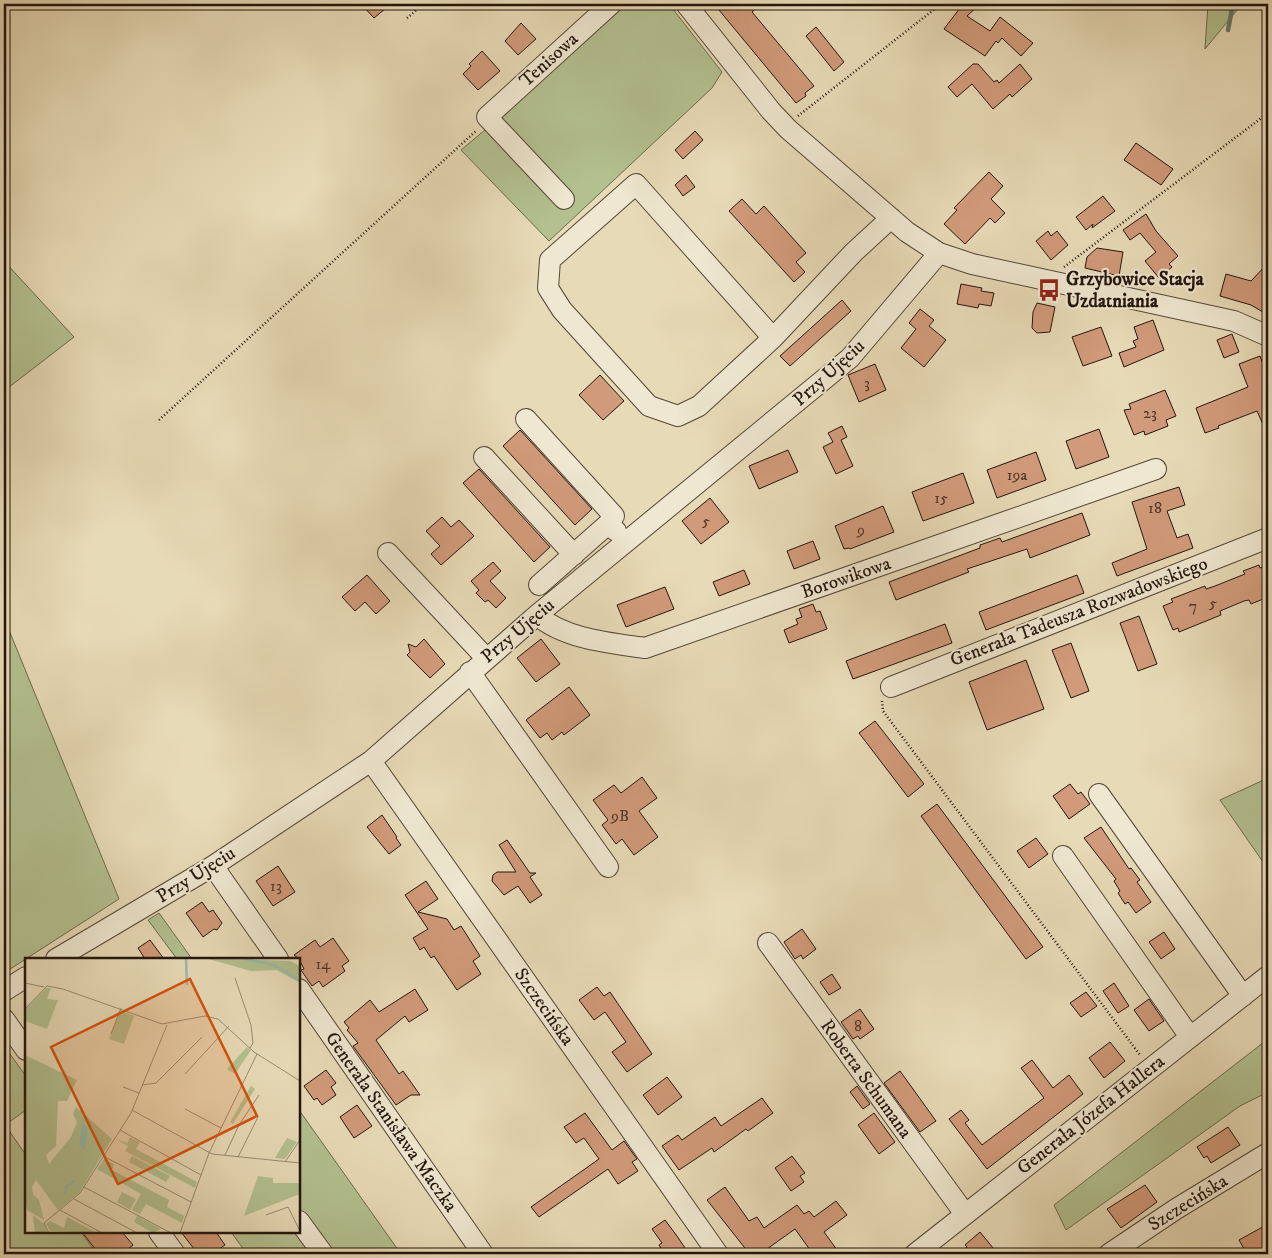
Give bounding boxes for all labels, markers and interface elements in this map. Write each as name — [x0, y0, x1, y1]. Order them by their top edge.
street label: Tenisowa — [515, 28, 583, 92]
place label: Grzybowice Stacja Uzdatniania — [1066, 268, 1205, 313]
bus stop icon: Grzybowice Stacja Uzdatniania — [1036, 277, 1062, 303]
street label: Przy Ujęciu — [788, 335, 870, 411]
house number: 3 — [864, 373, 870, 393]
house number: 23 — [1143, 403, 1157, 423]
house number: 19a — [1007, 465, 1028, 485]
house number: 15 — [934, 488, 948, 508]
house number: 18 — [1148, 498, 1162, 518]
house number: 5 — [702, 511, 710, 531]
house number: 9 — [856, 520, 865, 540]
street label: Borowikowa — [798, 552, 894, 604]
street label: Generała Tadeusza Rozwadowskiego — [947, 552, 1211, 672]
house number: 5 — [1209, 593, 1217, 613]
street label: Przy Ujęciu — [477, 594, 559, 668]
house number: 7 — [1189, 596, 1197, 616]
house number: 9B — [610, 806, 629, 826]
street label: Przy Ujęciu — [152, 842, 240, 908]
house number: 13 — [270, 876, 282, 896]
house number: 14 — [315, 954, 331, 974]
inset map — [25, 958, 300, 1233]
street label: Szczecińska — [509, 964, 579, 1050]
street label: Roberta Schumana — [815, 1015, 917, 1143]
house number: 8 — [854, 1016, 862, 1036]
street label: Generała Stanisława Maczka — [320, 1028, 462, 1216]
street label: Generała Józefa Hallera — [1013, 1050, 1169, 1180]
street label: Szczecińska — [1144, 1170, 1232, 1236]

